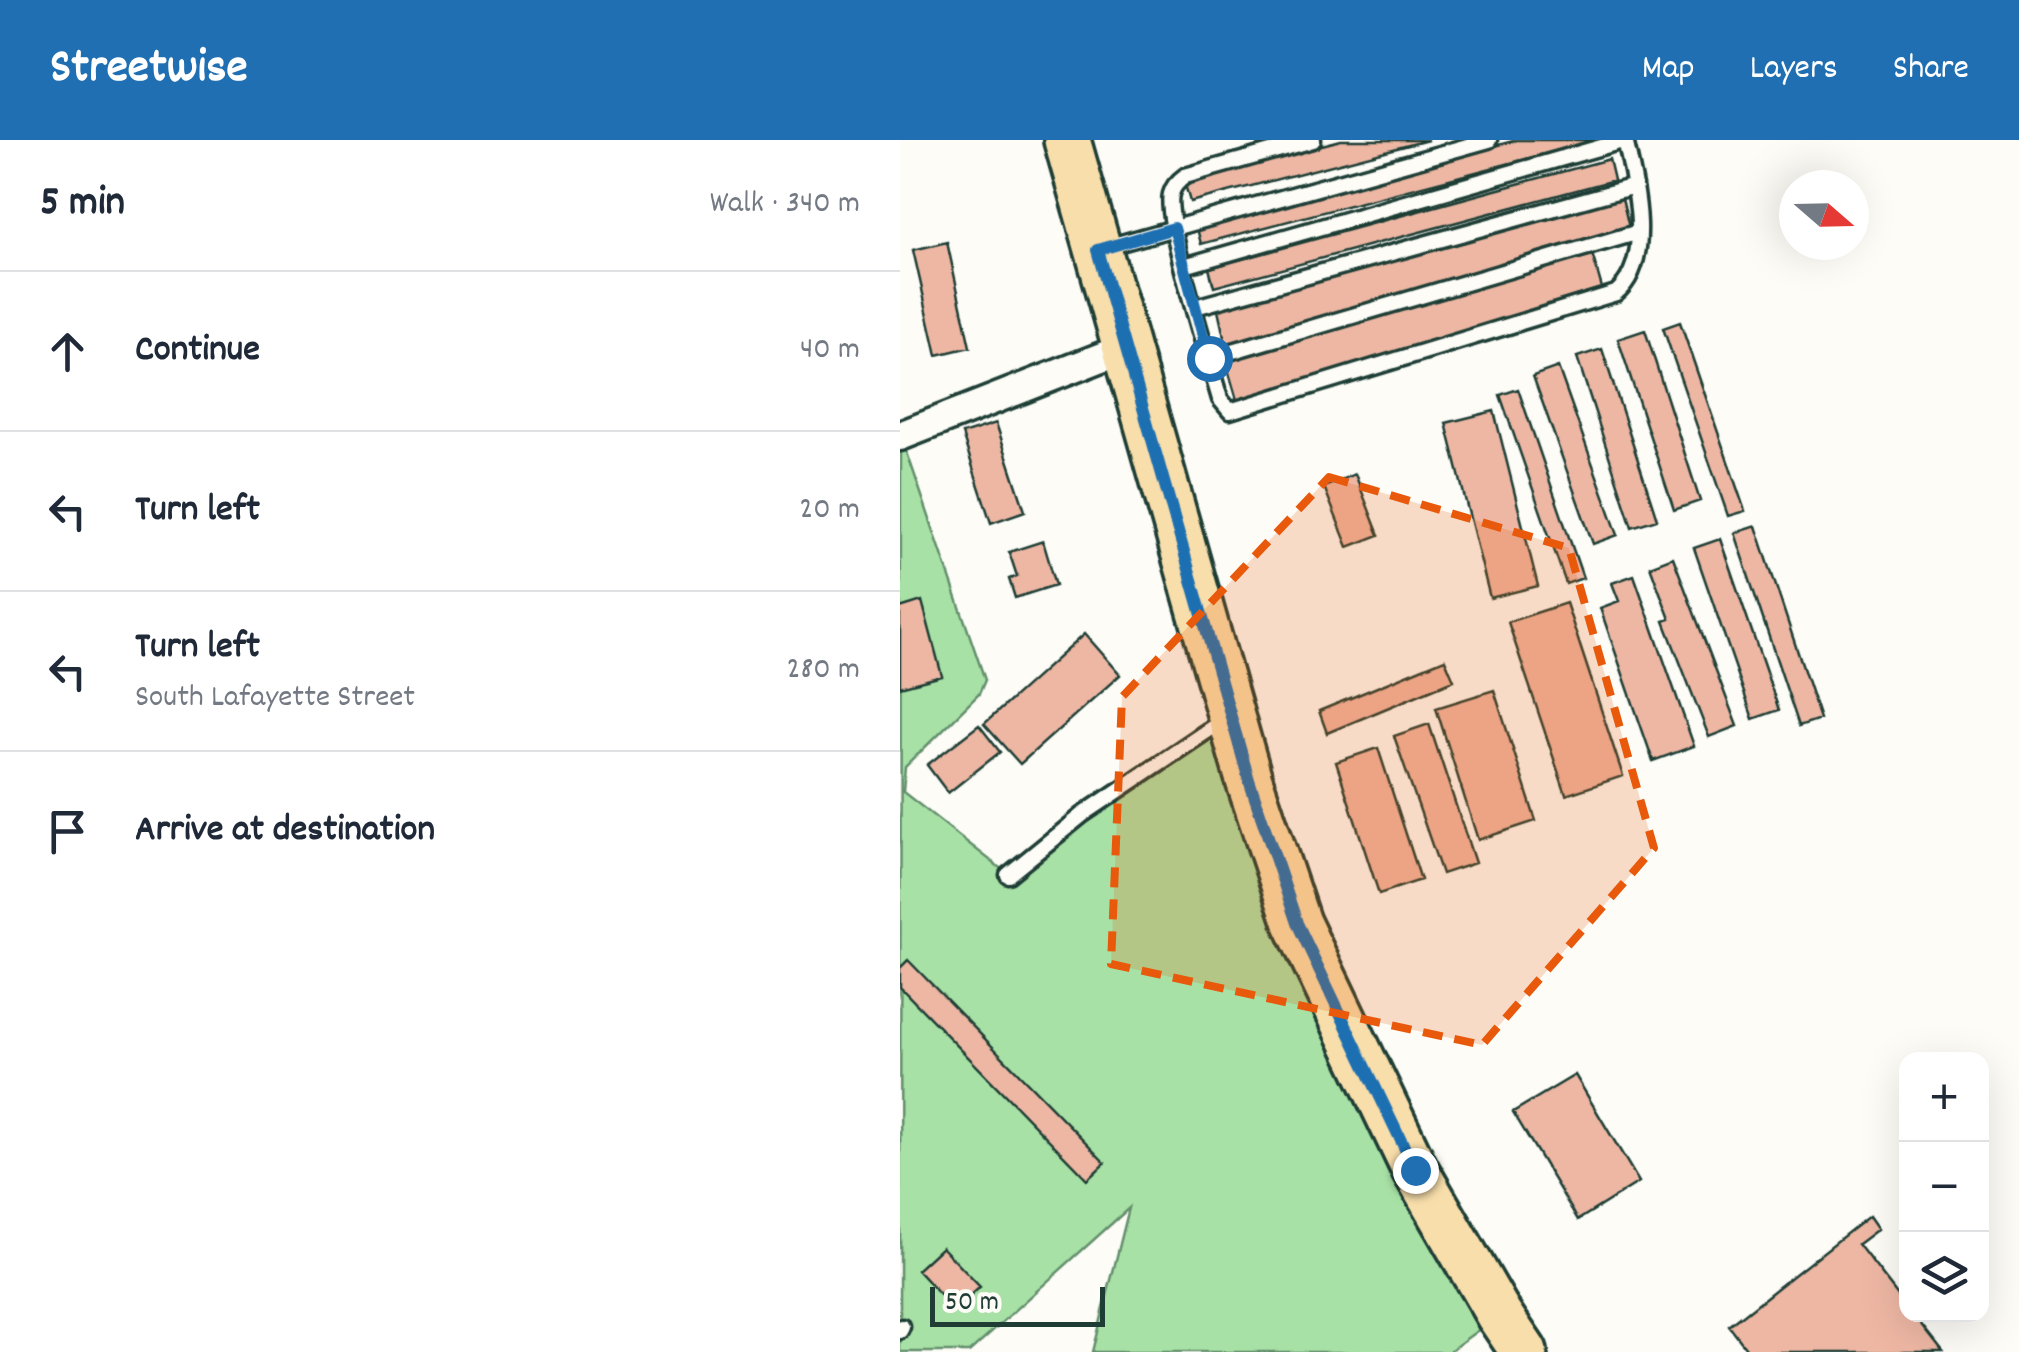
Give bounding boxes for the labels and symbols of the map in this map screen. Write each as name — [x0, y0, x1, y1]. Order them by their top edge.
north arrow — [1779, 170, 1869, 260]
route start — [1187, 336, 1233, 382]
route end — [1393, 1148, 1439, 1194]
scale bar — [930, 1282, 1105, 1326]

